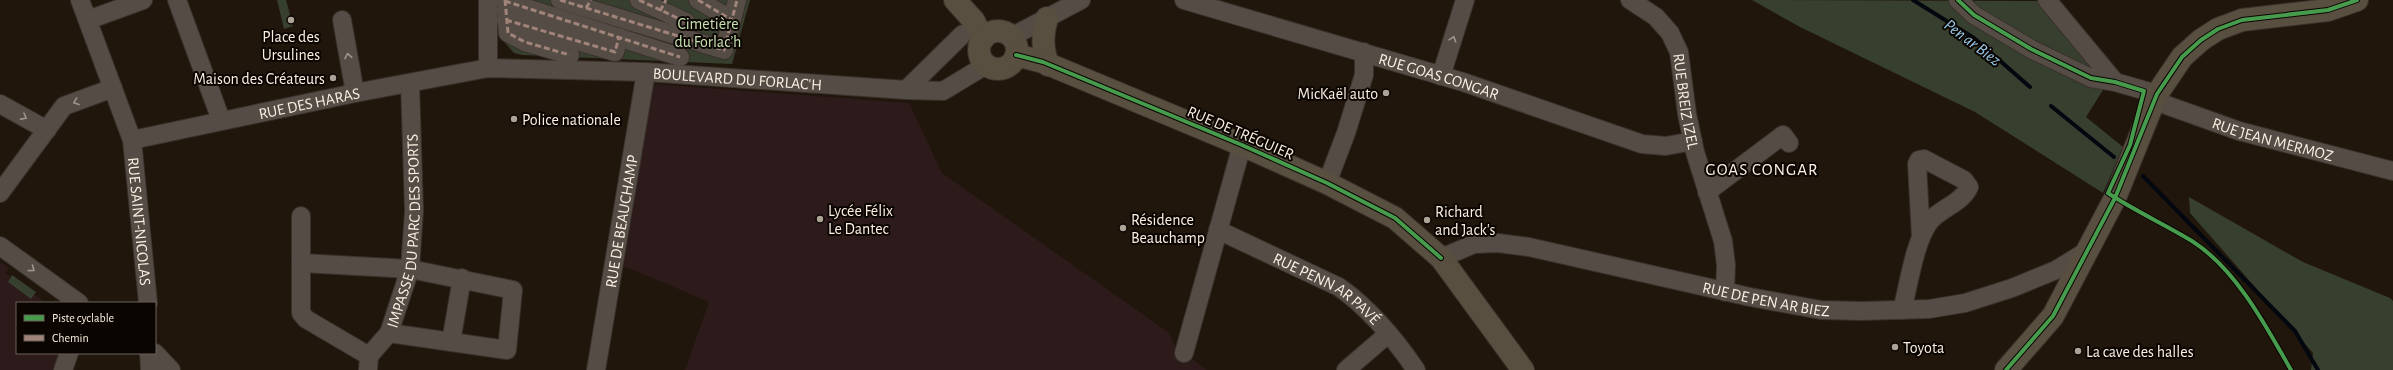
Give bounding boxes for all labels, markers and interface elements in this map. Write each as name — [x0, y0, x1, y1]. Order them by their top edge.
marker: Place des Ursulines — [286, 15, 296, 25]
park label: Cimetière du Forlac’h — [675, 16, 741, 50]
water label: Pen ar Biez — [1941, 16, 2004, 69]
place label: Place des Ursulines — [262, 29, 320, 63]
one-way arrow — [1448, 35, 1456, 42]
street label: RUE GOAS CONGAR — [1377, 51, 1501, 103]
street label: RUE BREIZ IZEL — [1670, 52, 1701, 151]
one-way arrow — [344, 53, 353, 59]
street label: BOULEVARD DU FORLAC'H — [652, 65, 823, 93]
place label: Maison des Créateurs — [193, 71, 325, 87]
marker: Maison des Créateurs — [328, 73, 338, 83]
street label: RUE DES HARAS — [257, 85, 361, 122]
place label: MicKaël auto — [1298, 86, 1378, 102]
marker: MicKaël auto — [1381, 88, 1391, 98]
one-way arrow — [73, 97, 80, 105]
street label: RUE DE TRÉGUIER — [1185, 101, 1297, 163]
one-way arrow — [19, 112, 27, 120]
place label: Police nationale — [522, 112, 621, 128]
marker: Police nationale — [509, 114, 519, 124]
street label: RUE JEAN MERMOZ — [2210, 115, 2335, 164]
street label: IMPASSE DU PARC DES SPORTS — [384, 134, 423, 330]
street label: RUE DE BEAUCHAMP — [603, 154, 641, 289]
street label: RUE SAINT-NICOLAS — [125, 156, 153, 286]
district label: GOAS CONGAR — [1706, 161, 1818, 178]
place label: Lycée Félix Le Dantec — [828, 203, 893, 237]
place label: Richard and Jack's — [1435, 204, 1496, 238]
place label: Résidence Beauchamp — [1131, 212, 1205, 246]
marker: Lycée Félix Le Dantec — [815, 214, 825, 224]
marker: Richard and Jack's — [1422, 215, 1432, 225]
marker: Résidence Beauchamp — [1118, 223, 1128, 233]
street label: RUE PENN AR PAVÉ — [1270, 250, 1385, 328]
one-way arrow — [27, 264, 34, 271]
street label: RUE DE PEN AR BIEZ — [1701, 280, 1830, 319]
legend — [16, 302, 156, 354]
text: Piste cyclable — [52, 312, 114, 325]
text: Chemin — [52, 332, 89, 344]
place label: Toyota — [1903, 340, 1944, 357]
marker: Toyota — [1890, 342, 1900, 352]
place label: La cave des halles — [2086, 344, 2194, 360]
marker: La cave des halles — [2073, 346, 2083, 356]

